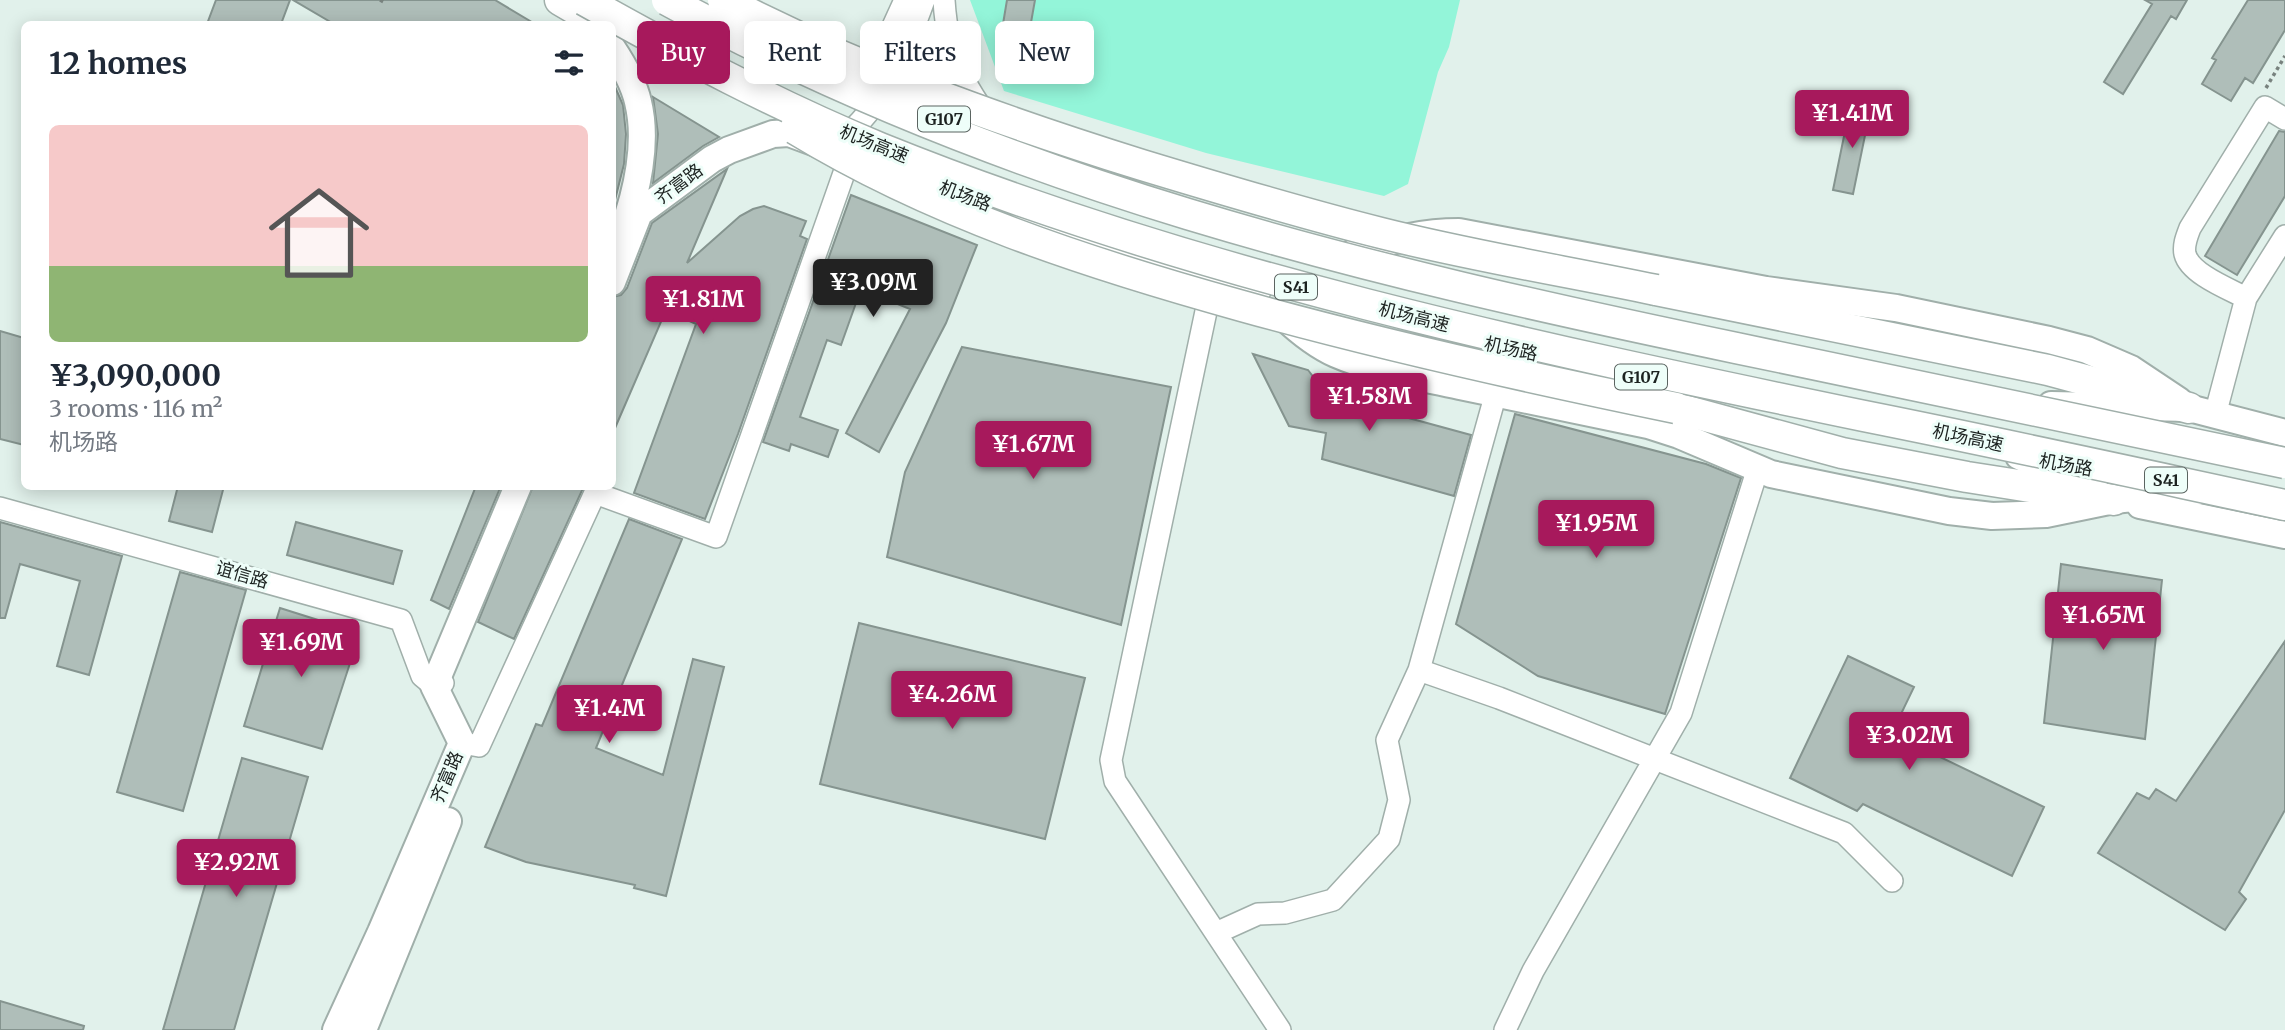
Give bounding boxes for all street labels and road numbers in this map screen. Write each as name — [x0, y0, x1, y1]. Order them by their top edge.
road number: G107 — [918, 106, 970, 132]
street label: 机场高速 — [837, 119, 912, 168]
street label: 齐富路 — [650, 158, 707, 209]
street label: 机场路 — [936, 175, 995, 216]
road number: S41 — [1275, 274, 1317, 300]
street label: 机场高速 — [1376, 297, 1452, 336]
street label: 机场路 — [1482, 332, 1540, 365]
road number: G107 — [1615, 364, 1667, 390]
street label: 机场高速 — [1930, 419, 2006, 456]
street label: 机场路 — [2038, 448, 2095, 481]
road number: S41 — [2145, 467, 2187, 492]
street label: 谊信路 — [213, 556, 271, 593]
street label: 齐富路 — [425, 747, 468, 806]

